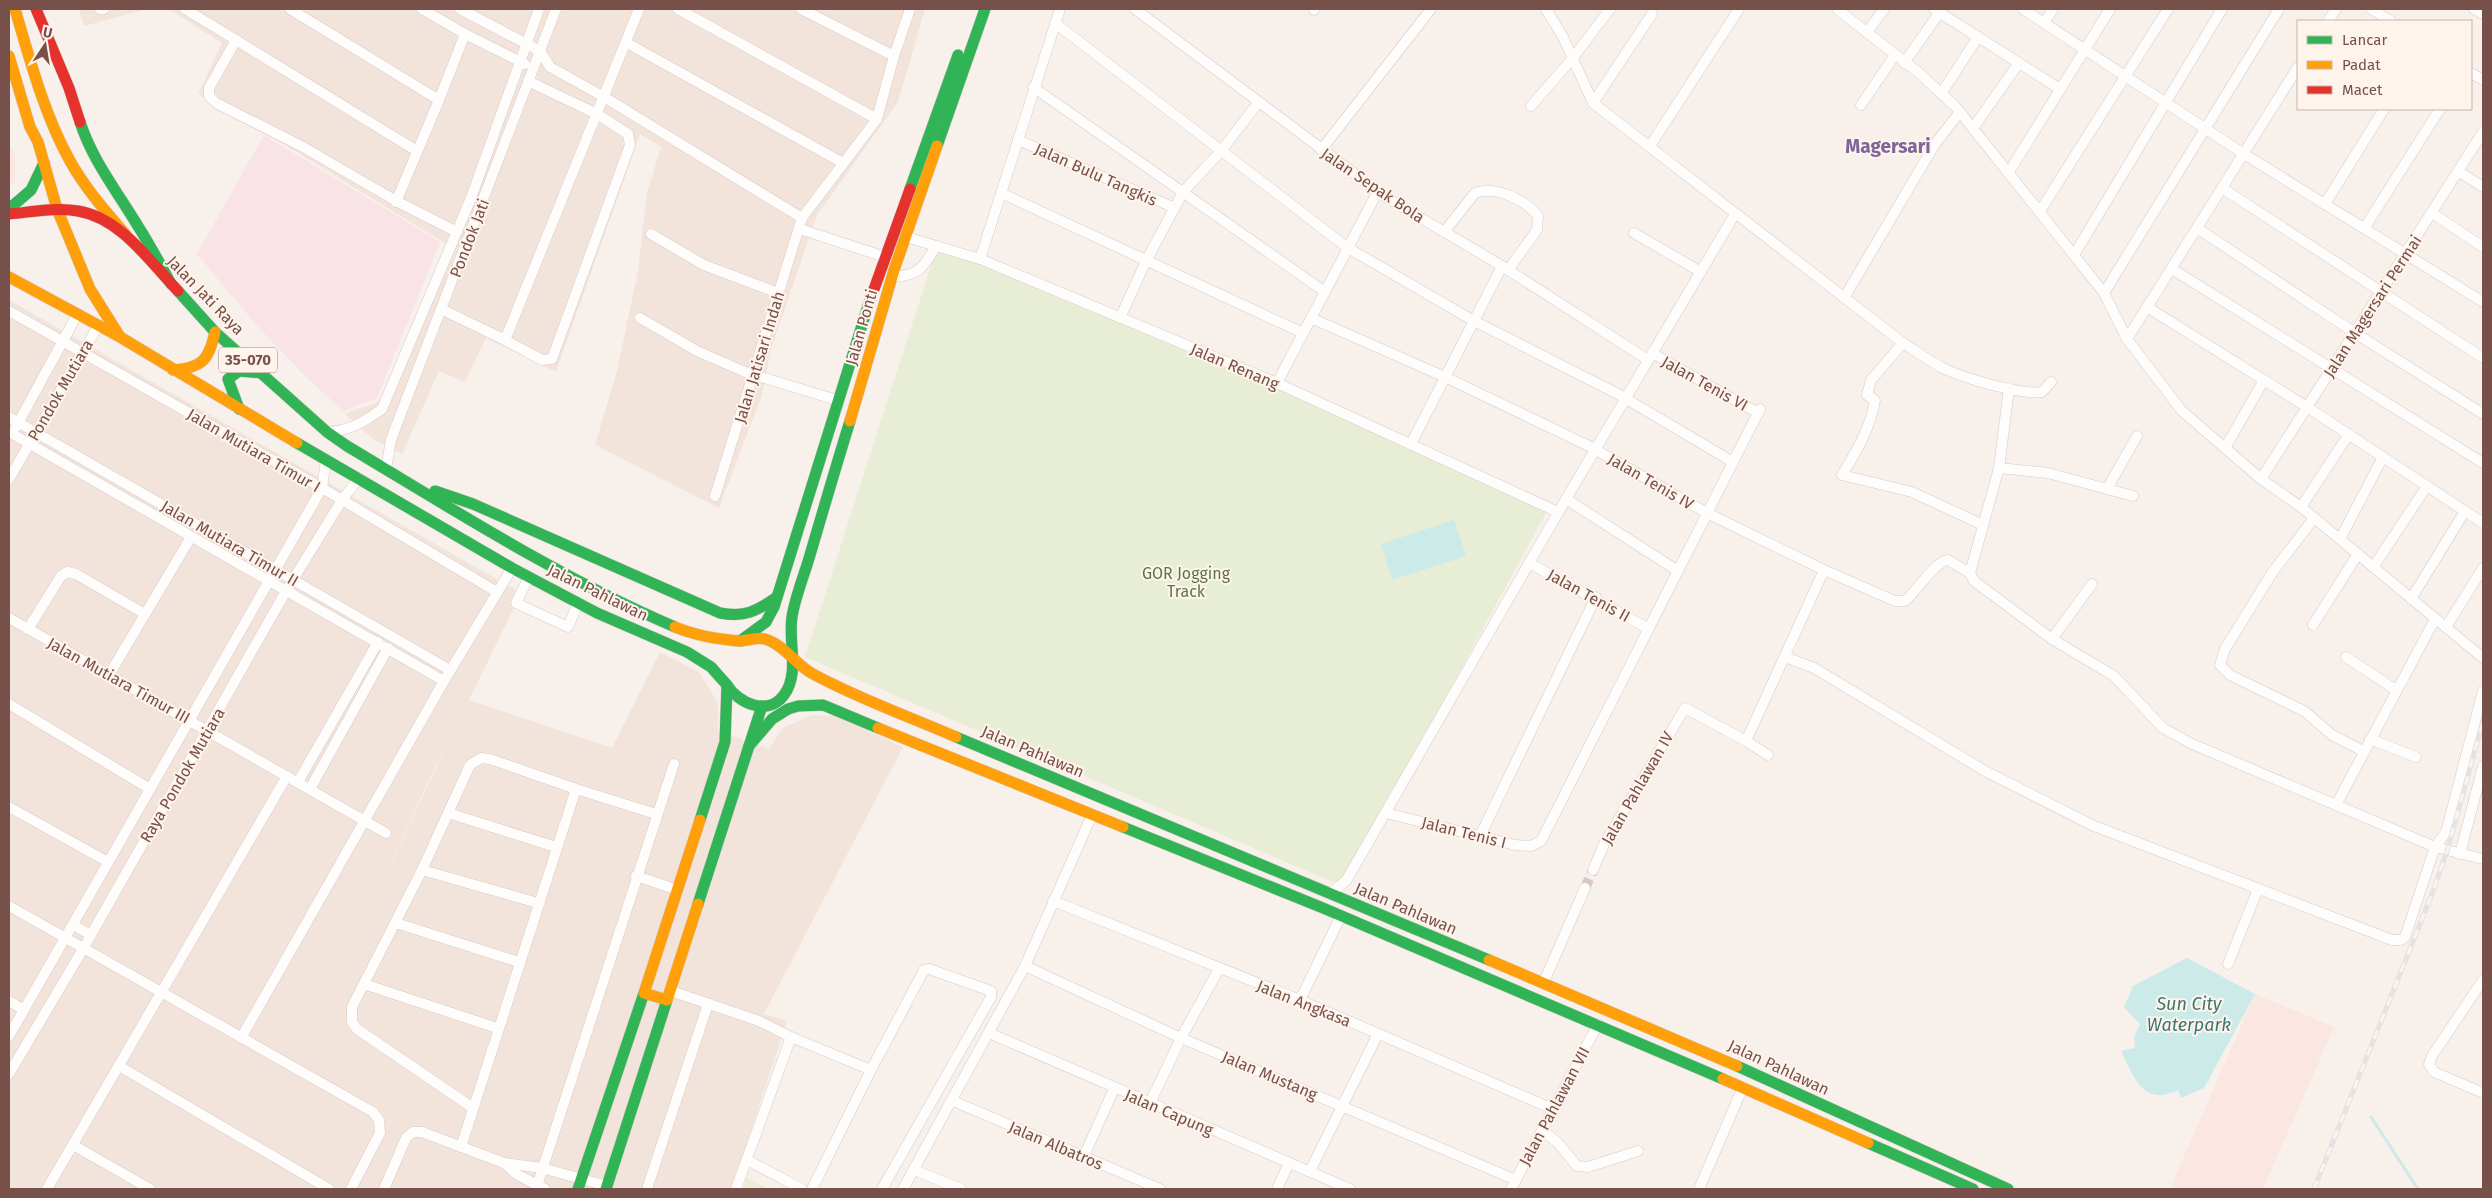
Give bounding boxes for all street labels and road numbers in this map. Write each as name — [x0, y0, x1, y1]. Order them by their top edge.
street label: Jalan Bulu Tangkis — [1032, 139, 1160, 210]
street label: Jalan Sepak Bola — [1317, 144, 1428, 227]
street label: Pondok Jati — [446, 196, 493, 280]
street label: Jalan Magersari Permai — [2319, 232, 2425, 381]
street label: Jalan Jati Raya — [163, 252, 248, 339]
street label: Jalan Ponti — [842, 287, 881, 367]
street label: Jalan Jatisari Indah — [730, 289, 789, 425]
street label: Pondok Mutiara — [24, 336, 97, 444]
street label: Jalan Renang — [1188, 339, 1283, 394]
road number: 35-070 — [219, 348, 277, 372]
street label: Jalan Tenis VI — [1658, 352, 1751, 415]
street label: Jalan Mutiara Timur I — [184, 405, 324, 496]
street label: Jalan Tenis IV — [1605, 449, 1697, 514]
street label: Jalan Mutiara Timur II — [158, 496, 302, 590]
street label: Jalan Pahlawan — [544, 560, 651, 625]
street label: Jalan Tenis II — [1544, 565, 1633, 626]
street label: Jalan Mutiara Timur III — [44, 633, 193, 728]
street label: Raya Pondok Mutiara — [136, 704, 229, 846]
street label: Jalan Pahlawan — [979, 721, 1087, 782]
street label: Jalan Pahlawan IV — [1597, 728, 1678, 848]
street label: Jalan Tenis I — [1419, 813, 1508, 852]
street label: Jalan Pahlawan — [1352, 878, 1460, 939]
street label: Jalan Angkasa — [1254, 976, 1354, 1031]
street label: Jalan Pahlawan — [1725, 1036, 1832, 1099]
street label: Jalan Pahlawan VII — [1515, 1043, 1594, 1169]
street label: Jalan Mustang — [1219, 1047, 1321, 1104]
street label: Jalan Capung — [1122, 1085, 1217, 1140]
street label: Jalan Albatros — [1006, 1117, 1106, 1174]

